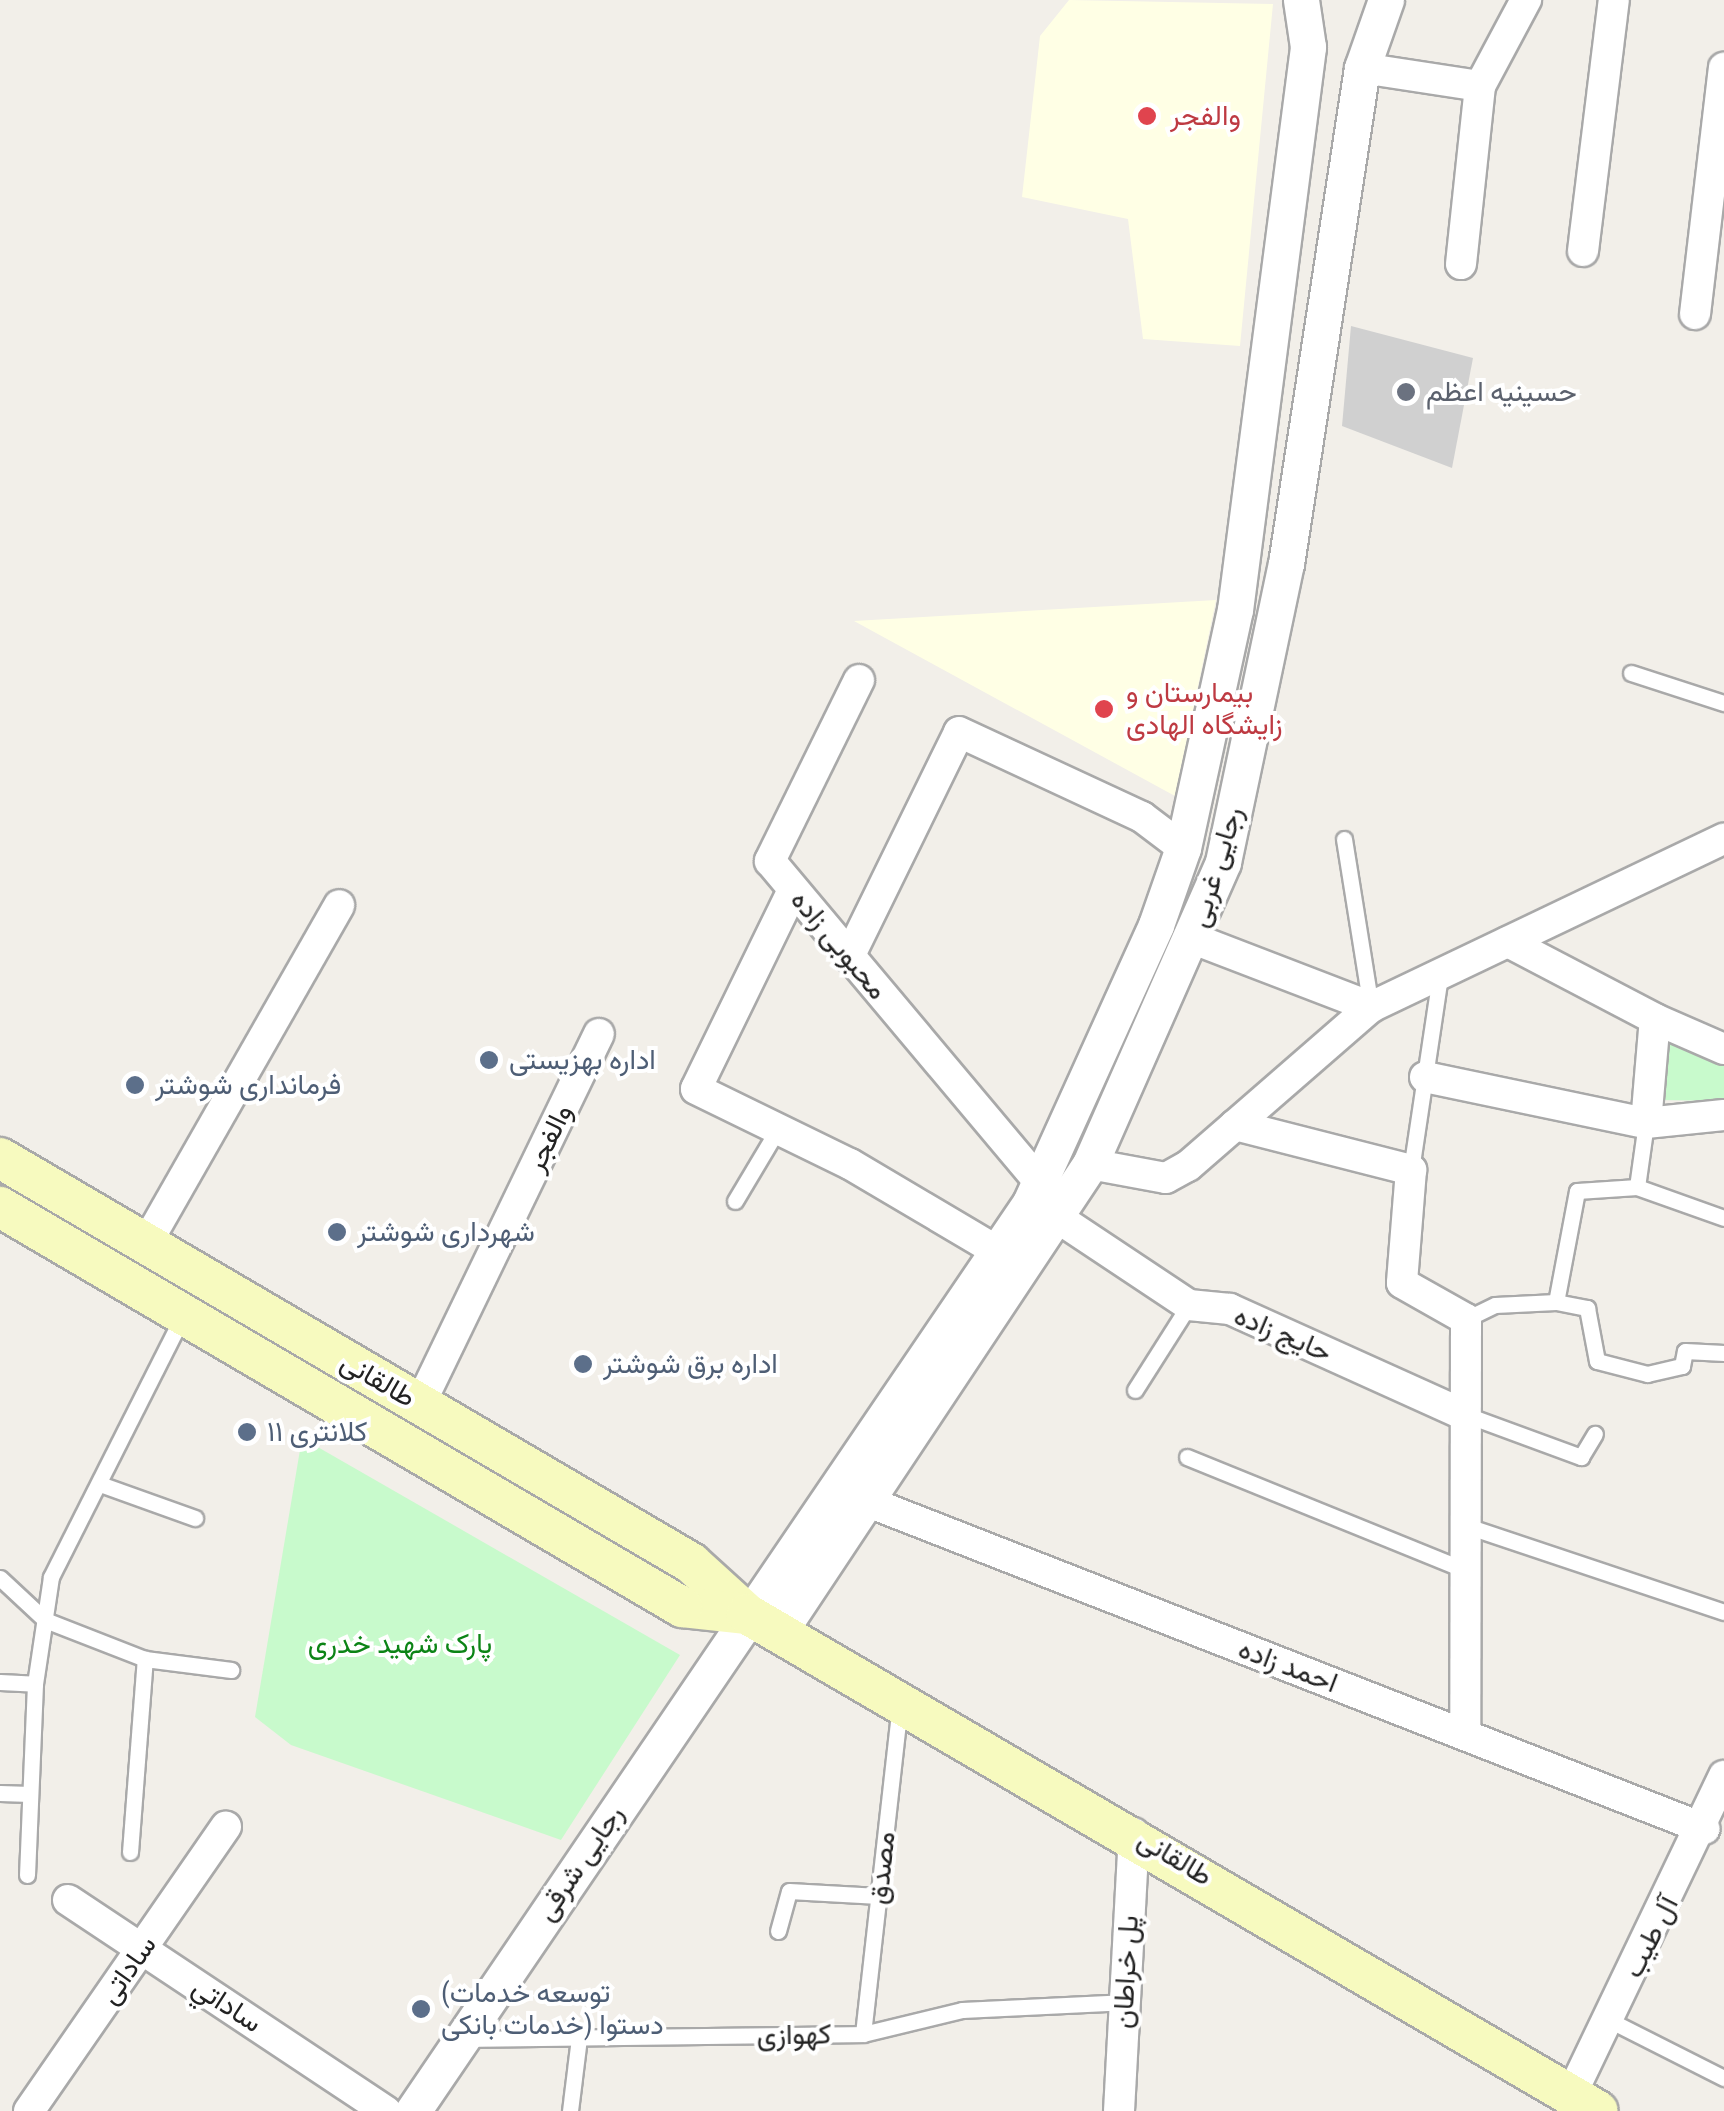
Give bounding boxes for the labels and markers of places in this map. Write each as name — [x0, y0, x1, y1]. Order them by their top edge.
place label: والفجر — [1170, 99, 1241, 133]
marker: والفجر — [1134, 103, 1160, 129]
place label: حسینیه اعظم — [1426, 375, 1577, 409]
marker: حسینیه اعظم — [1395, 381, 1417, 403]
place label: بیمارستان و زایشگاه الهادی — [1126, 676, 1283, 742]
marker: بیمارستان و زایشگاه الهادی — [1091, 696, 1117, 722]
place label: اداره بهزیستی — [509, 1043, 656, 1077]
marker: اداره بهزیستی — [478, 1049, 500, 1071]
place label: فرمانداری شوشتر — [155, 1068, 341, 1102]
marker: فرمانداری شوشتر — [124, 1074, 146, 1096]
place label: شهرداری شوشتر — [357, 1215, 535, 1249]
marker: شهرداری شوشتر — [326, 1221, 348, 1243]
place label: اداره برق شوشتر — [603, 1347, 778, 1381]
marker: اداره برق شوشتر — [572, 1353, 594, 1375]
place label: کلانتری ۱۱ — [267, 1415, 367, 1449]
marker: کلانتری ۱۱ — [236, 1421, 258, 1443]
place label: (توسعه خدمات دستوا (خدمات بانکی — [441, 1976, 664, 2042]
marker: (توسعه خدمات دستوا (خدمات بانکی — [410, 1998, 432, 2020]

